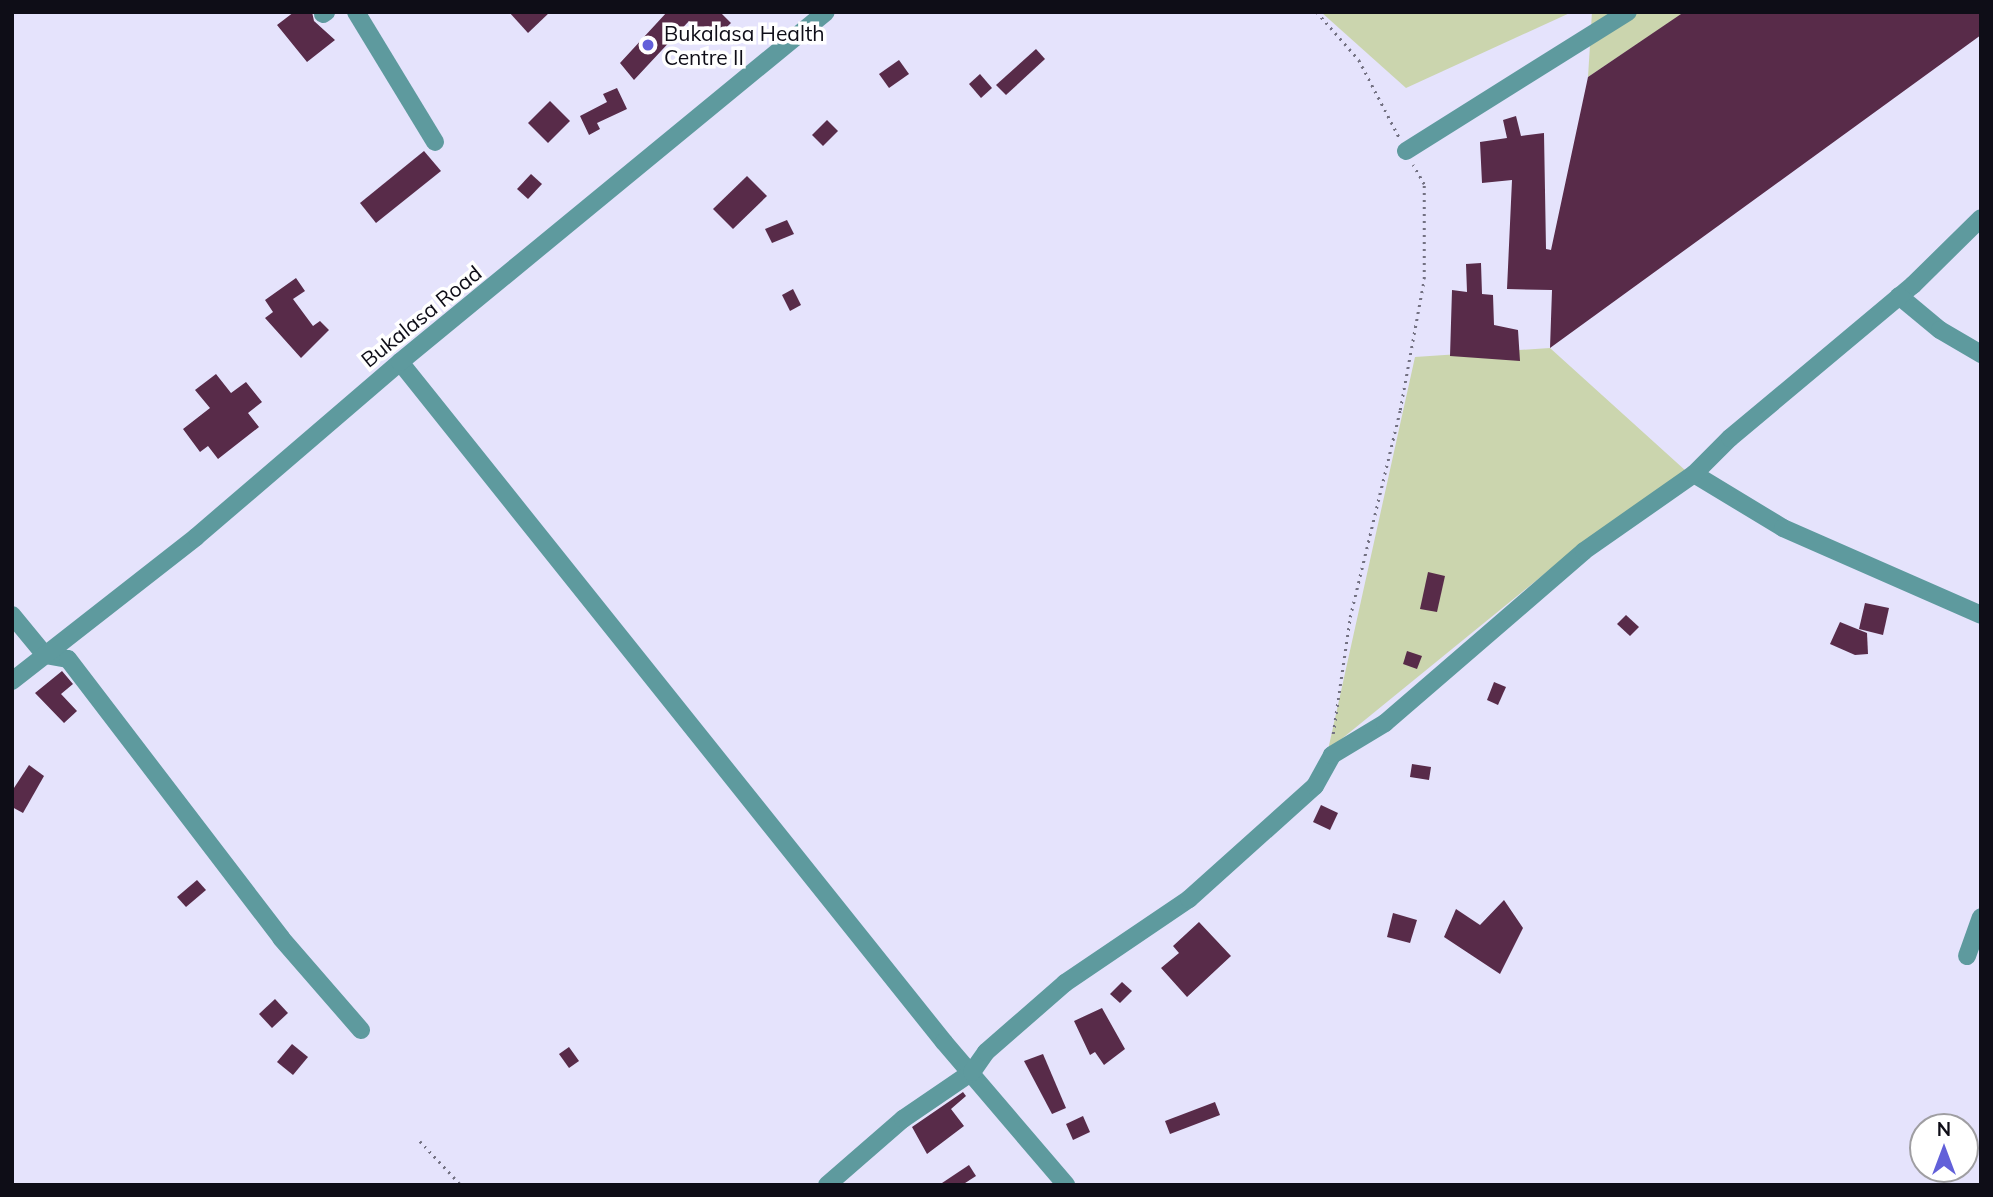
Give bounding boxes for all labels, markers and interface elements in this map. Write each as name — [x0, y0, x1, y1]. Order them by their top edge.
place label: Bukalasa Health Centre II — [664, 20, 825, 70]
marker: Bukalasa Health Centre II — [638, 35, 658, 55]
street label: Bukalasa Road — [356, 260, 486, 372]
north arrow — [1909, 1113, 1979, 1183]
text: N — [1937, 1117, 1951, 1141]

